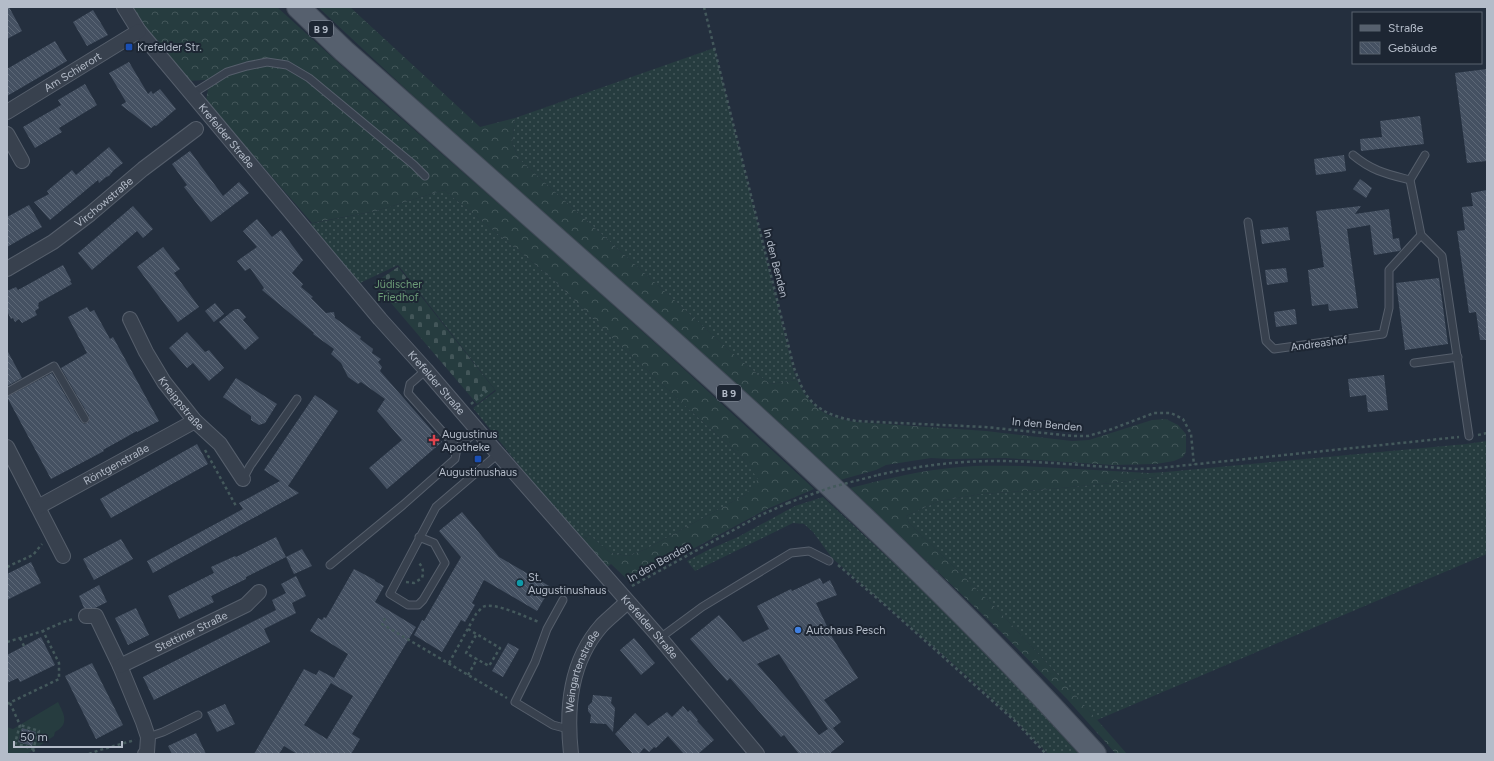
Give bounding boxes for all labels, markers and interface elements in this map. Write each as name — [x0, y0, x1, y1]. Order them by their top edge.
legend — [1352, 12, 1482, 64]
road number: B 9 — [309, 21, 333, 37]
text: Straße — [1388, 21, 1424, 35]
place label: Krefelder Str. — [137, 41, 202, 54]
text: Gebäude — [1388, 41, 1438, 55]
marker: Krefelder Str. — [124, 42, 134, 52]
street label: Am Schierort — [42, 50, 104, 95]
street label: Krefelder Straße — [196, 101, 257, 171]
street label: Virchowstraße — [72, 174, 136, 230]
street label: In den Benden — [761, 227, 790, 299]
park label: Jüdischer Friedhof — [374, 278, 422, 304]
street label: Andreashof — [1290, 333, 1349, 354]
street label: Krefelder Straße — [405, 348, 467, 418]
street label: Kneippstraße — [155, 374, 207, 433]
road number: B 9 — [717, 385, 741, 401]
street label: In den Benden — [1011, 415, 1083, 434]
place label: Augustinus Apotheke — [442, 428, 497, 454]
marker: Augustinus Apotheke — [429, 435, 439, 445]
street label: Röntgenstraße — [81, 441, 151, 488]
marker: Augustinushaus — [473, 454, 483, 464]
place label: Augustinushaus — [439, 466, 517, 479]
street label: In den Benden — [625, 540, 693, 585]
place label: St. Augustinushaus — [528, 571, 606, 597]
marker: St. Augustinushaus — [515, 578, 525, 588]
street label: Krefelder Straße — [618, 592, 681, 662]
street label: Stettiner Straße — [153, 609, 230, 655]
place label: Autohaus Pesch — [806, 624, 885, 637]
marker: Autohaus Pesch — [793, 625, 803, 635]
street label: Weingartenstraße — [563, 628, 603, 713]
scale bar — [14, 723, 122, 749]
text: 50 m — [20, 730, 48, 744]

